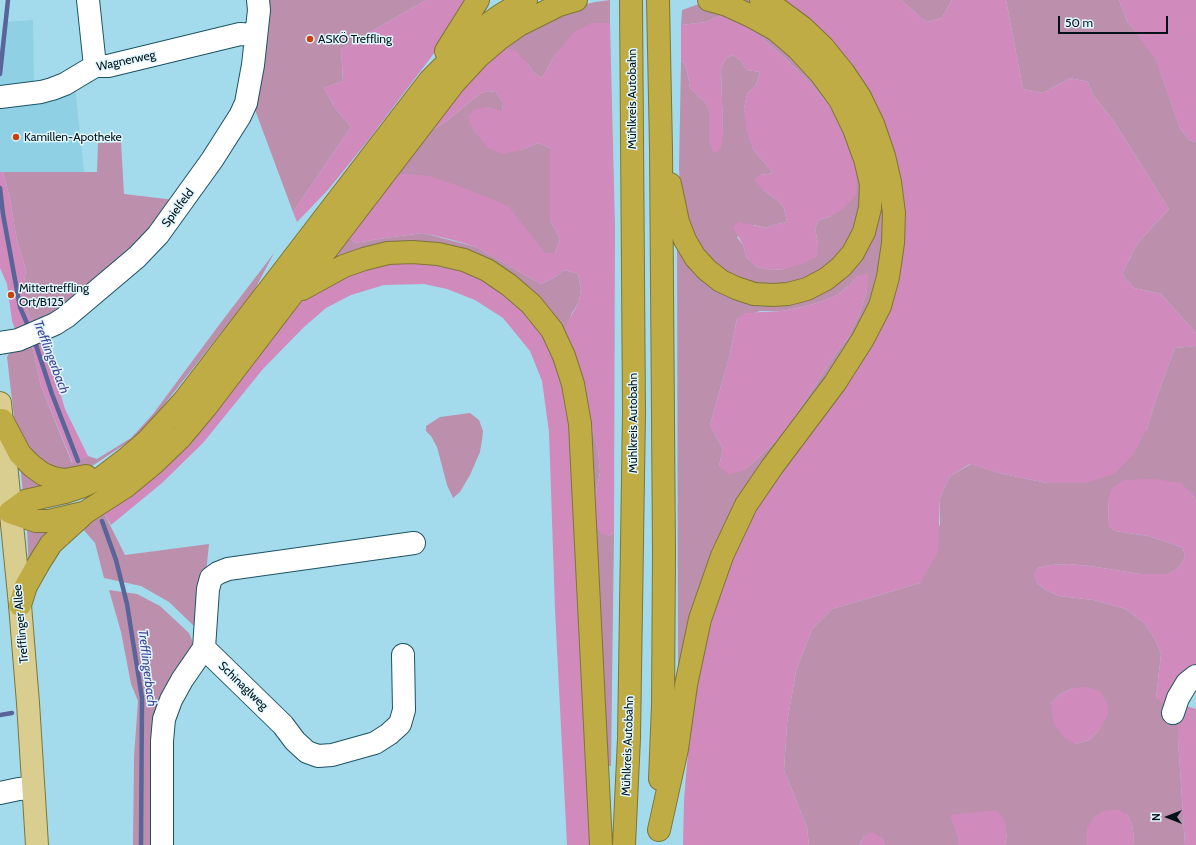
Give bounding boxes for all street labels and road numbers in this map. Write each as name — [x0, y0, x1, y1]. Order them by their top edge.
street label: Wagnerweg — [95, 48, 157, 74]
street label: Mühlkreis Autobahn — [625, 49, 639, 149]
street label: Spielfeld — [159, 186, 197, 230]
street label: Mühlkreis Autobahn — [626, 373, 640, 473]
street label: Trefflinger Allee — [10, 584, 32, 664]
street label: Schinaglweg — [215, 659, 271, 713]
street label: Mühlkreis Autobahn — [619, 696, 637, 796]

